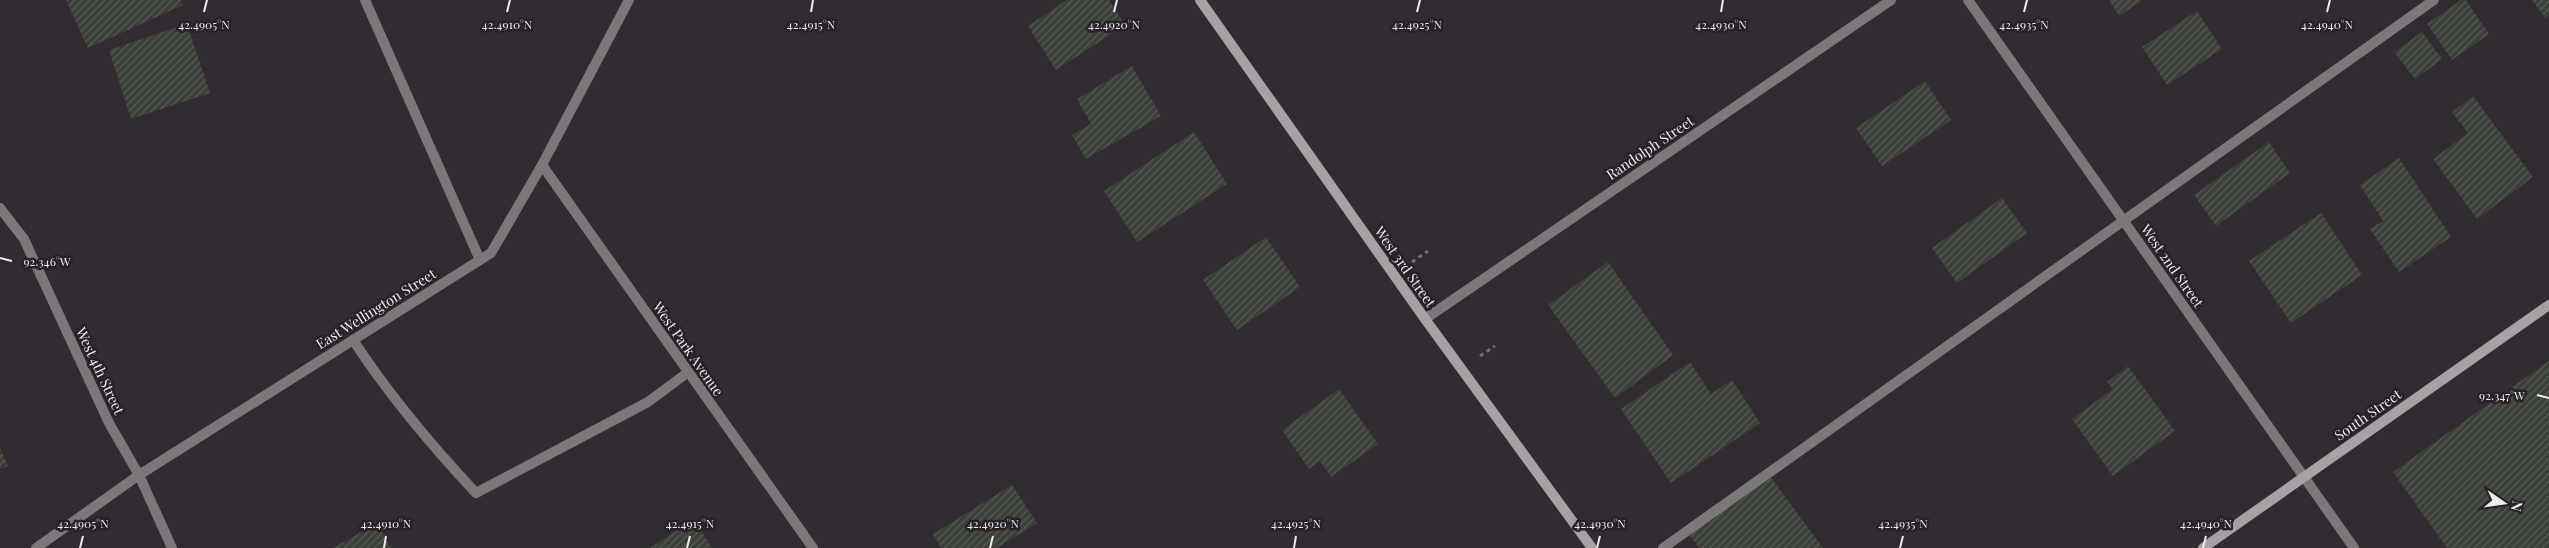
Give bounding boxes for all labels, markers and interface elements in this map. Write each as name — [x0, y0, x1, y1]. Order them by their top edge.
text: 42.4905°N — [178, 16, 230, 32]
text: 42.4910°N — [482, 16, 533, 32]
text: 42.4915°N — [787, 16, 836, 32]
text: 42.4920°N — [1088, 16, 1140, 32]
text: 42.4925°N — [1392, 16, 1442, 32]
text: 42.4930°N — [1695, 16, 1747, 32]
text: 42.4935°N — [1999, 16, 2049, 32]
text: 42.4940°N — [2301, 16, 2354, 32]
street label: Randolph Street — [1602, 111, 1698, 184]
street label: West 2nd Street — [2136, 219, 2209, 312]
street label: West 3rd Street — [1370, 222, 1441, 312]
text: 92.346°W — [23, 253, 71, 269]
street label: East Wellington Street — [312, 263, 440, 353]
street label: West Park Avenue — [648, 297, 728, 400]
street label: West 4th Street — [72, 323, 129, 418]
street label: South Street — [2330, 384, 2406, 445]
text: 92.347°W — [2479, 387, 2525, 403]
north arrow — [2479, 478, 2529, 528]
text: N — [2507, 499, 2528, 513]
text: 42.4905°N — [57, 515, 109, 531]
text: 42.4910°N — [361, 515, 412, 531]
text: 42.4915°N — [666, 515, 715, 531]
text: 42.4920°N — [967, 515, 1019, 531]
text: 42.4925°N — [1271, 515, 1321, 531]
text: 42.4930°N — [1574, 515, 1626, 531]
text: 42.4935°N — [1878, 515, 1928, 531]
text: 42.4940°N — [2180, 515, 2233, 531]

